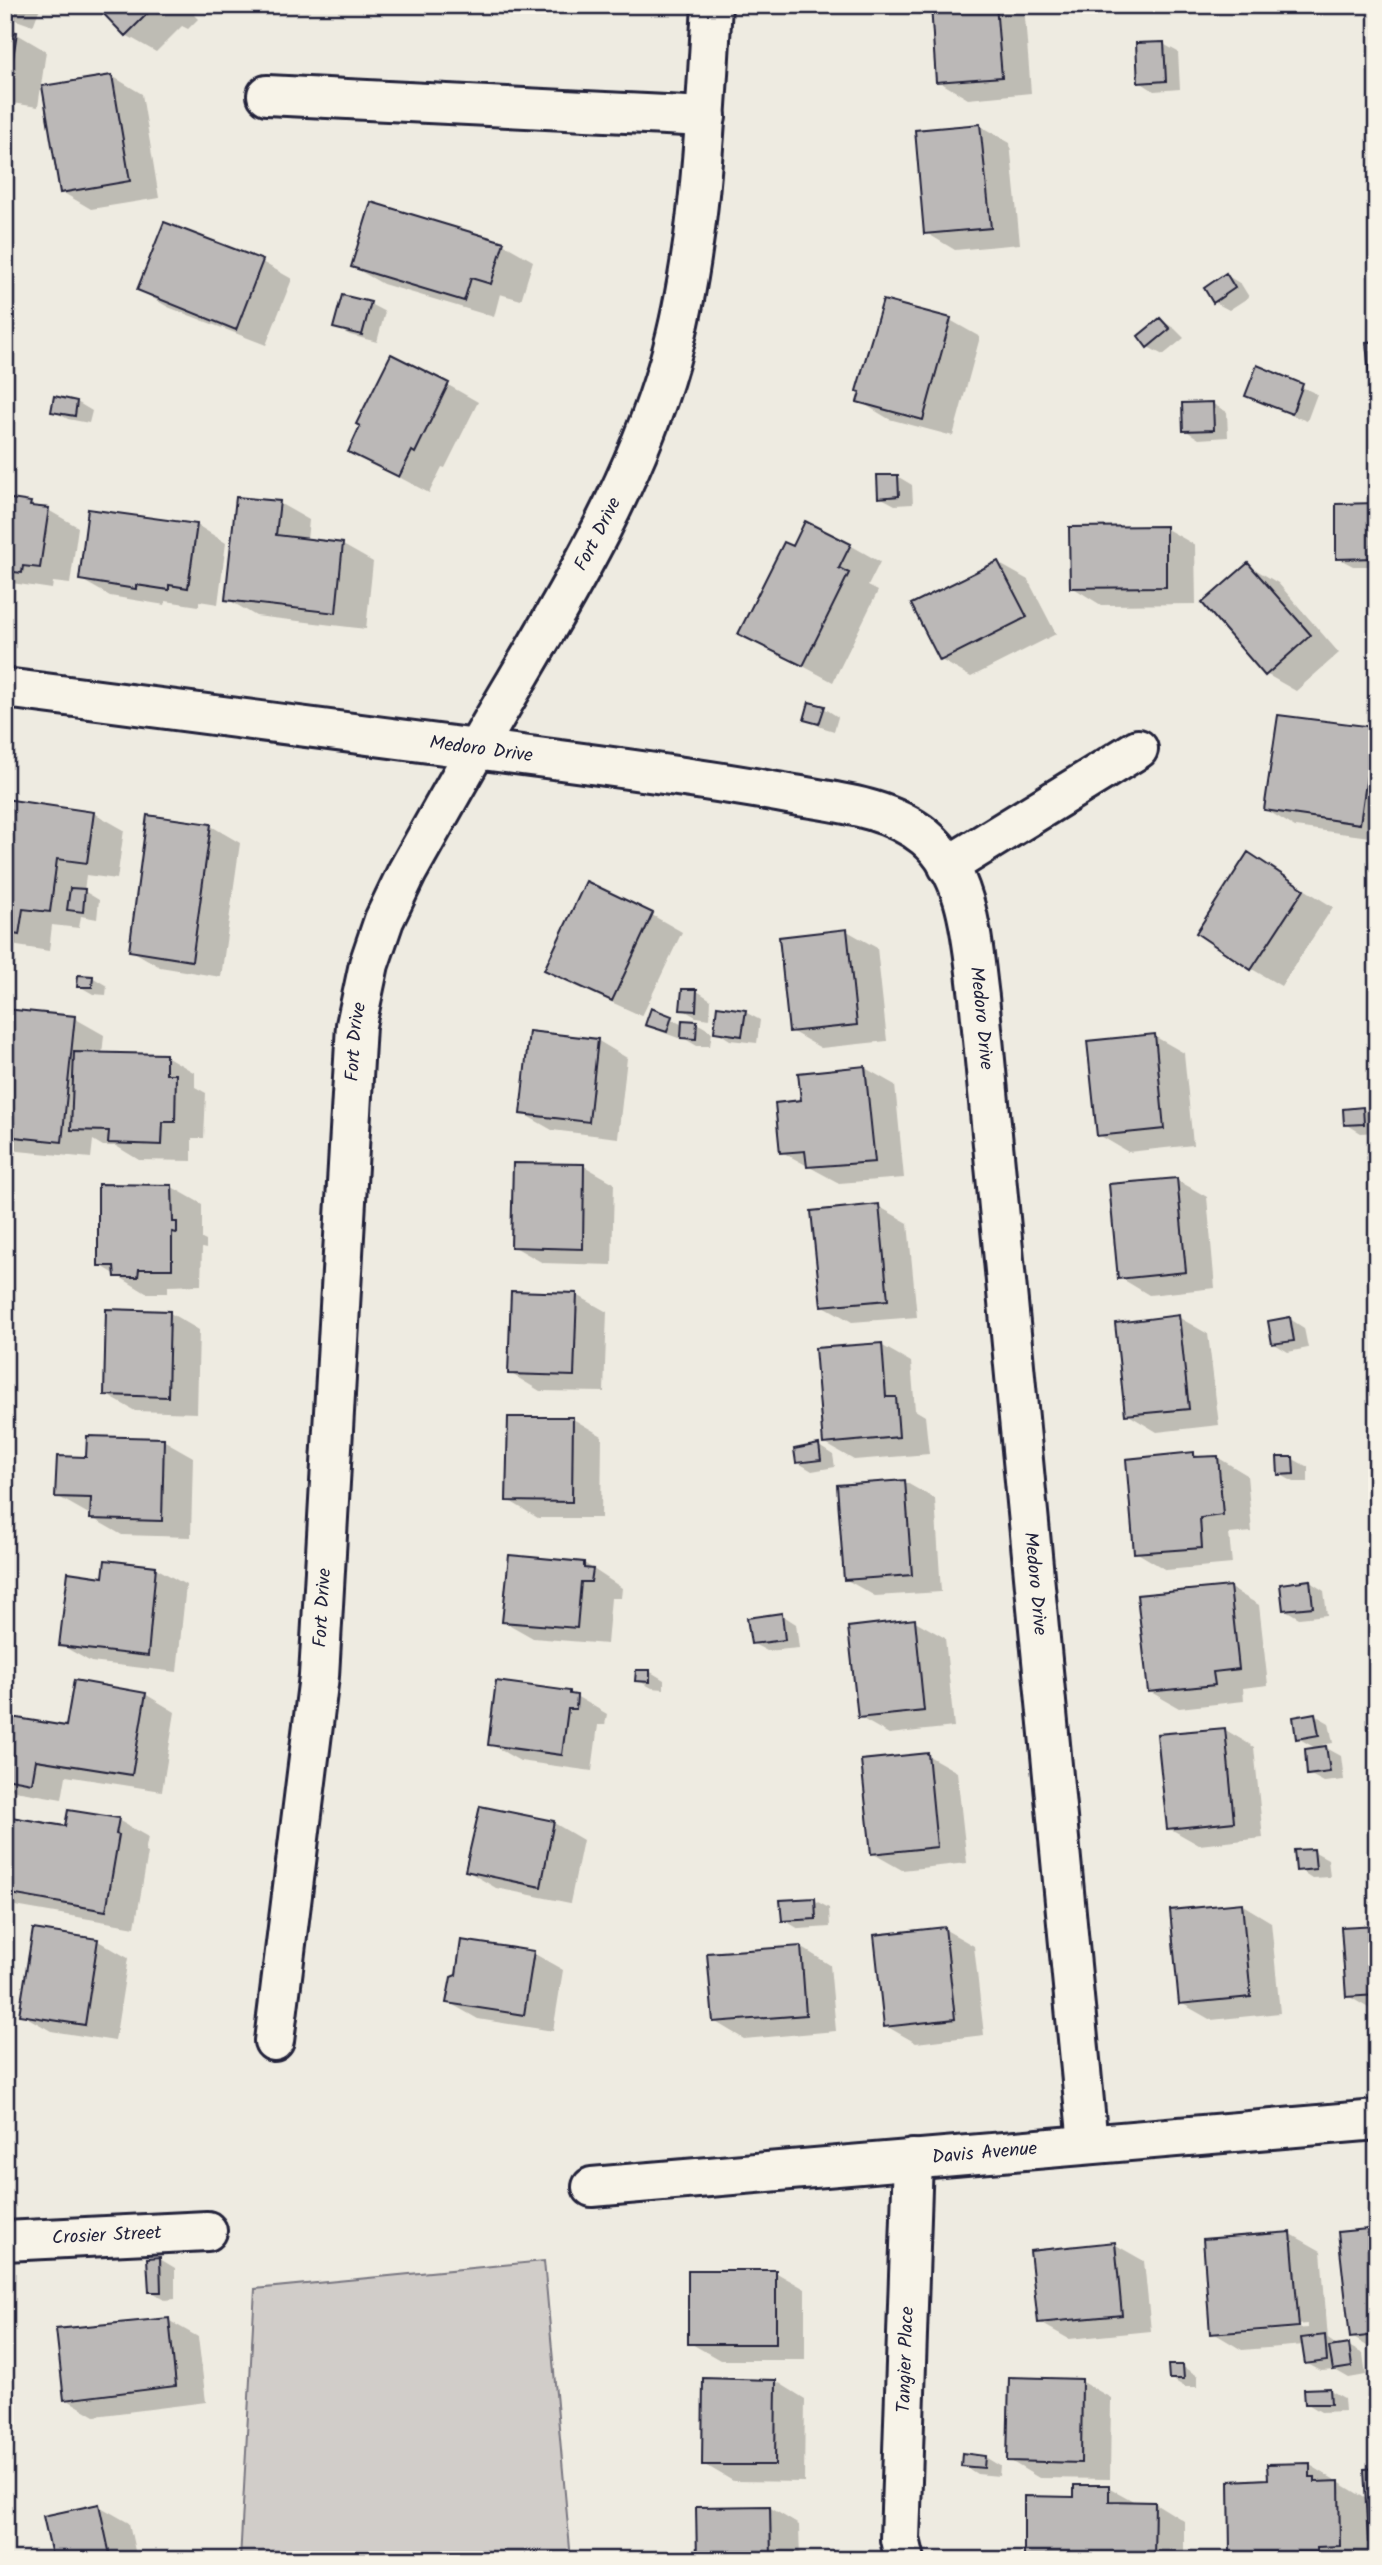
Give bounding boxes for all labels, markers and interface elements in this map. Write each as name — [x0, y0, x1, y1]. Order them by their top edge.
street label: Fort Drive — [567, 492, 630, 577]
street label: Medoro Drive — [428, 728, 535, 771]
street label: Medoro Drive — [960, 965, 1001, 1072]
street label: Fort Drive — [338, 999, 376, 1082]
street label: Medoro Drive — [1015, 1531, 1055, 1637]
street label: Fort Drive — [306, 1567, 340, 1648]
street label: Davis Avenue — [931, 2134, 1039, 2173]
street label: Crosier Street — [51, 2218, 163, 2254]
street label: Tangier Place — [889, 2306, 923, 2413]

